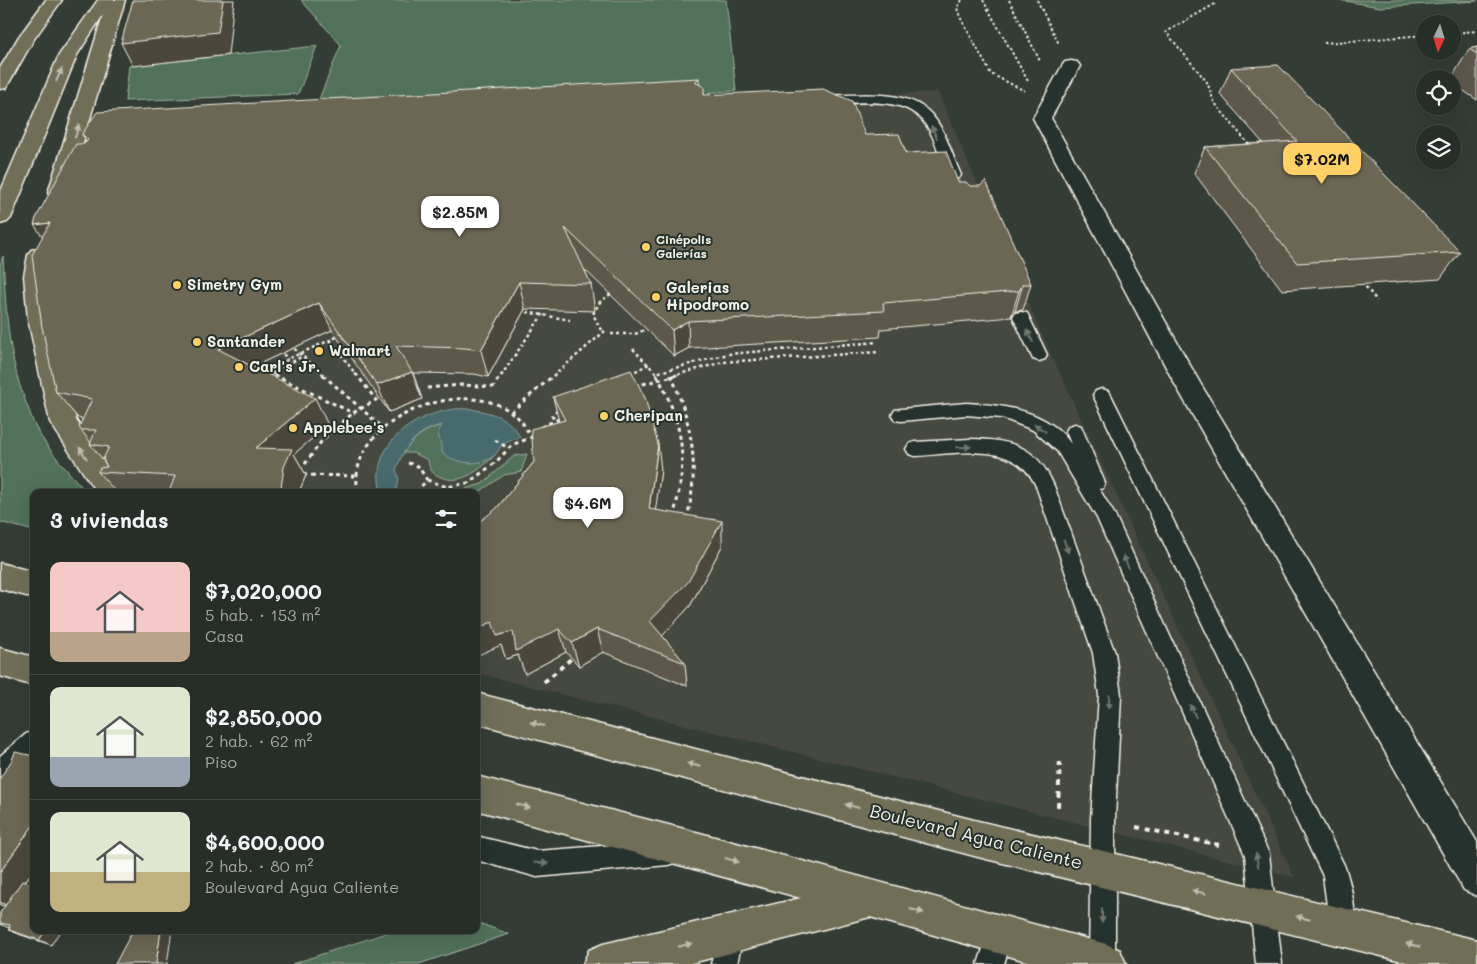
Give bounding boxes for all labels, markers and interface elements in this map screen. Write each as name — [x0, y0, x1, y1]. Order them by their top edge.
north arrow — [1416, 15, 1461, 60]
map controls — [1416, 15, 1461, 170]
one-way arrow — [55, 68, 63, 82]
button: locate — [1416, 70, 1461, 115]
one-way arrow — [73, 123, 81, 138]
one-way arrow — [930, 125, 938, 139]
button: layers — [1416, 125, 1461, 170]
pin: $7.02M — [1281, 142, 1363, 185]
text: $7.02M — [1294, 148, 1350, 169]
pin: $2.85M — [419, 196, 501, 238]
text: $2.85M — [432, 201, 488, 222]
place label: Cinépolis Galerías — [656, 231, 711, 261]
marker: Cinépolis Galerías — [640, 241, 652, 253]
place label: Simetry Gym — [187, 274, 282, 294]
place label: Galerias Hipodromo — [666, 277, 749, 314]
marker: Simetry Gym — [171, 279, 183, 291]
marker: Galerias Hipodromo — [650, 291, 662, 303]
one-way arrow — [1026, 329, 1034, 343]
place label: Santander — [207, 331, 285, 351]
marker: Santander — [191, 336, 203, 348]
place label: Walmart — [329, 340, 391, 360]
marker: Walmart — [313, 345, 325, 357]
place label: Carl's Jr. — [249, 356, 321, 376]
marker: Carl's Jr. — [233, 361, 245, 373]
place label: Cheripan — [614, 405, 683, 425]
marker: Cheripan — [598, 410, 610, 422]
place label: Applebee's — [303, 417, 384, 437]
marker: Applebee's — [287, 422, 299, 434]
one-way arrow — [1033, 423, 1047, 432]
one-way arrow — [956, 443, 972, 451]
one-way arrow — [78, 447, 88, 460]
pin: $4.6M — [553, 486, 623, 529]
text: $4.6M — [564, 492, 612, 513]
icon: filters — [432, 505, 460, 533]
text: 3 viviendas — [50, 506, 168, 533]
one-way arrow — [1063, 539, 1071, 554]
one-way arrow — [1122, 555, 1130, 569]
text: $7,020,000 — [205, 577, 322, 604]
icon: home — [90, 582, 150, 642]
text: 5 hab. · 153 m² — [205, 604, 320, 625]
text: Casa — [205, 625, 244, 646]
one-way arrow — [1105, 694, 1113, 710]
text: $2,850,000 — [205, 703, 322, 730]
one-way arrow — [1188, 704, 1196, 718]
icon: home — [90, 707, 150, 767]
one-way arrow — [530, 720, 545, 728]
text: 2 hab. · 62 m² — [205, 730, 313, 751]
text: Piso — [205, 751, 237, 772]
one-way arrow — [687, 761, 702, 769]
street label: Boulevard Agua Caliente — [867, 798, 1085, 874]
one-way arrow — [516, 802, 531, 810]
one-way arrow — [844, 802, 859, 810]
text: $4,600,000 — [205, 828, 324, 855]
icon: home — [90, 832, 150, 892]
one-way arrow — [1253, 851, 1261, 867]
text: 2 hab. · 80 m² — [205, 855, 314, 876]
one-way arrow — [724, 856, 739, 864]
one-way arrow — [533, 859, 549, 867]
text: Boulevard Agua Caliente — [205, 876, 399, 897]
one-way arrow — [1192, 888, 1207, 896]
one-way arrow — [909, 908, 924, 916]
one-way arrow — [1098, 908, 1106, 924]
one-way arrow — [1296, 914, 1311, 922]
one-way arrow — [677, 941, 692, 949]
one-way arrow — [1405, 941, 1420, 949]

